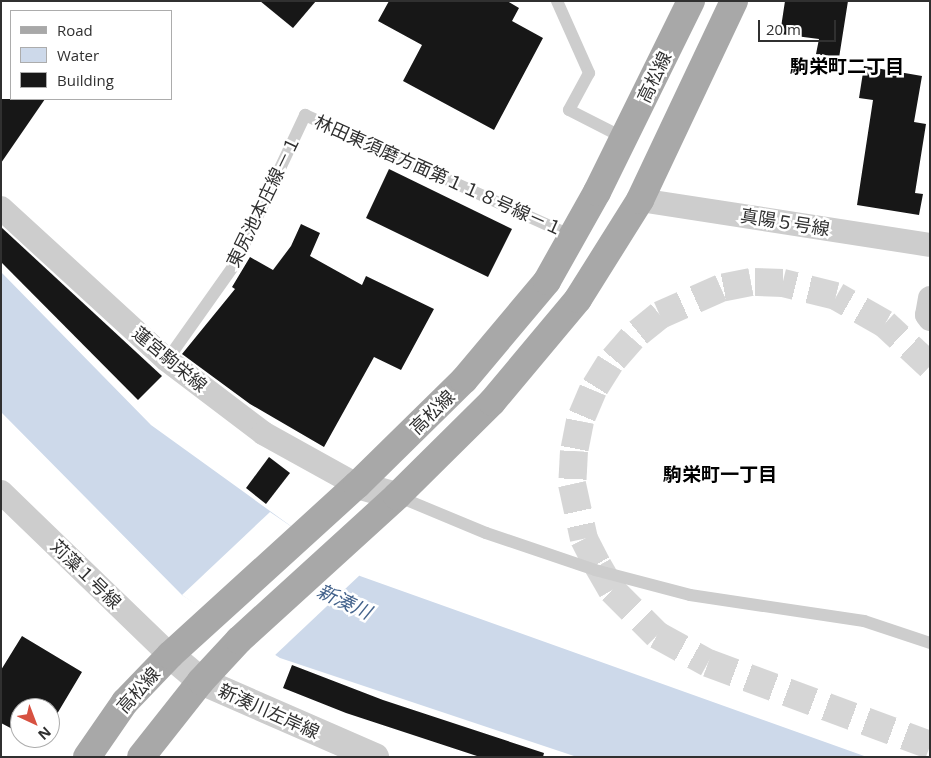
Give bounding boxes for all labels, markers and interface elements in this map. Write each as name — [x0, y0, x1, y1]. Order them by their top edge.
legend — [10, 10, 172, 100]
scale bar — [761, 10, 838, 42]
text: 20 m — [766, 19, 801, 39]
text: Road — [57, 20, 93, 40]
text: Water — [57, 45, 99, 65]
street label: 高松線 — [632, 48, 676, 106]
district label: 駒栄町二丁目 — [790, 56, 904, 78]
text: Building — [57, 70, 114, 90]
street label: 林田東須磨方面第１１８号線－１ — [311, 110, 567, 240]
street label: 東尻池本庄線－１ — [222, 132, 304, 270]
street label: 真陽５号線 — [739, 204, 831, 240]
street label: 蓮宮駒栄線 — [129, 322, 211, 396]
street label: 高松線 — [405, 385, 459, 439]
district label: 駒栄町一丁目 — [663, 464, 777, 486]
street label: 苅藻１号線 — [46, 535, 126, 613]
water label: 新湊川 — [313, 580, 375, 624]
street label: 高松線 — [112, 663, 164, 717]
street label: 新湊川左岸線 — [215, 679, 323, 743]
north arrow — [10, 698, 60, 748]
text: N — [34, 723, 56, 744]

